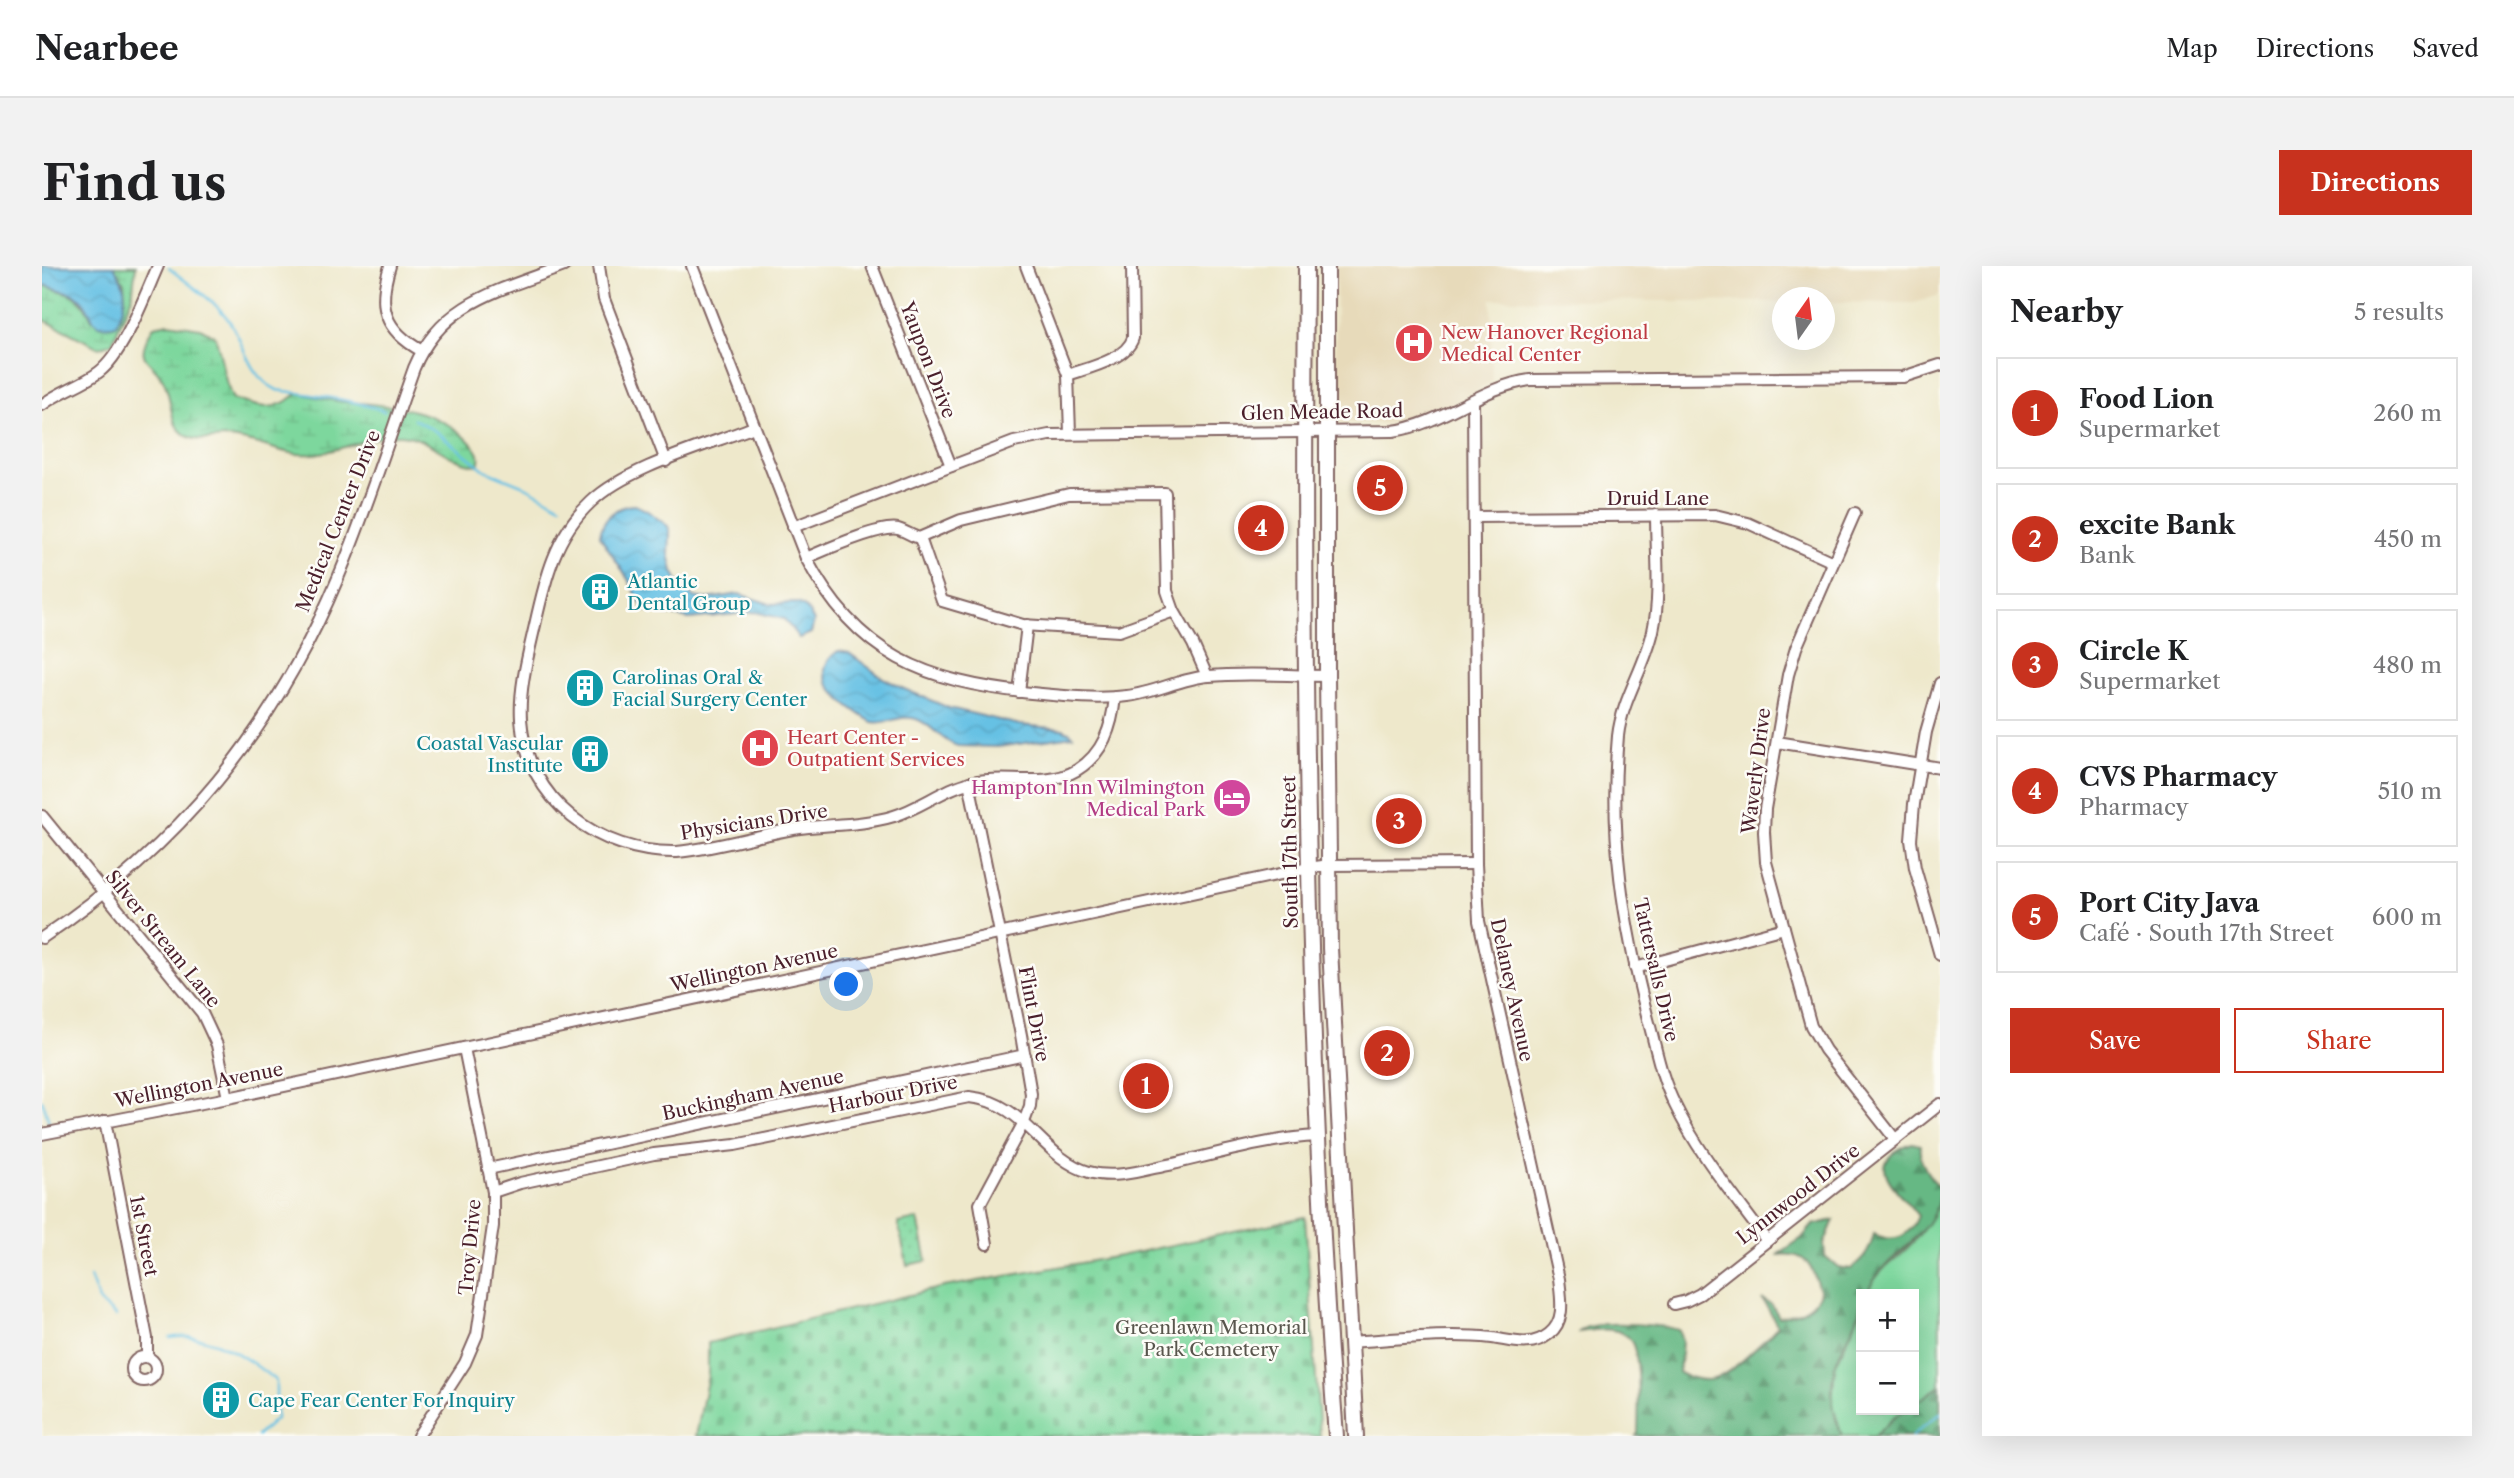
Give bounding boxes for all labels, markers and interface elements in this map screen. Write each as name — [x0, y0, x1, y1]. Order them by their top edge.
text: Nearbee — [35, 28, 179, 69]
text: Map — [2166, 34, 2218, 63]
text: Directions — [2256, 34, 2374, 63]
text: Saved — [2412, 34, 2479, 63]
button: Directions — [2279, 150, 2472, 215]
text: Find us — [42, 152, 226, 213]
north arrow — [1772, 287, 1835, 350]
text: Nearby — [2010, 293, 2123, 330]
street label: Yaupon Drive — [895, 298, 961, 422]
text: 5 results — [2354, 298, 2444, 326]
place label: New Hanover Regional Medical Center — [1441, 321, 1649, 366]
hospital icon: New Hanover Regional Medical Center — [1393, 322, 1435, 364]
text: Food Lion — [2079, 383, 2214, 415]
street label: Glen Meade Road — [1241, 399, 1404, 425]
text: 1 — [2030, 399, 2040, 427]
text: 260 m — [2373, 399, 2442, 427]
text: Supermarket — [2079, 415, 2220, 443]
street label: Medical Center Drive — [291, 427, 385, 615]
pin: 5 — [1357, 462, 1403, 514]
street label: Druid Lane — [1607, 487, 1709, 510]
pin: 4 — [1238, 502, 1284, 554]
text: excite Bank — [2079, 509, 2235, 541]
text: 2 — [2028, 525, 2042, 553]
text: 450 m — [2374, 525, 2442, 553]
text: Bank — [2079, 541, 2135, 569]
place label: Atlantic Dental Group — [626, 570, 751, 615]
building icon: Atlantic Dental Group — [579, 571, 621, 613]
text: Circle K — [2079, 635, 2188, 667]
text: 3 — [2029, 651, 2042, 679]
text: 480 m — [2373, 651, 2442, 679]
place label: Carolinas Oral & Facial Surgery Center — [612, 666, 807, 711]
building icon: Carolinas Oral & Facial Surgery Center — [564, 667, 606, 709]
text: Supermarket — [2079, 667, 2220, 695]
street label: Waverly Drive — [1737, 707, 1775, 836]
place label: Heart Center - Outpatient Services — [787, 726, 965, 771]
hospital icon: Heart Center - Outpatient Services — [739, 727, 781, 769]
place label: Coastal Vascular Institute — [416, 732, 563, 777]
building icon: Coastal Vascular Institute — [569, 733, 611, 775]
text: CVS Pharmacy — [2079, 761, 2277, 793]
street label: South 17th Street — [1277, 775, 1303, 929]
place label: Hampton Inn Wilmington Medical Park — [971, 776, 1206, 821]
hotel icon: Hampton Inn Wilmington Medical Park — [1211, 777, 1253, 819]
text: 4 — [2028, 777, 2042, 805]
text: 510 m — [2378, 777, 2442, 805]
text: Pharmacy — [2079, 793, 2189, 821]
pin: 3 — [1376, 795, 1422, 847]
street label: Physicians Drive — [679, 799, 829, 845]
street label: Silver Stream Lane — [101, 866, 225, 1012]
text: Port City Java — [2079, 887, 2260, 919]
street label: Tattersalls Drive — [1628, 896, 1684, 1044]
text: 5 — [2029, 903, 2041, 931]
text: 600 m — [2372, 903, 2442, 931]
street label: Delaney Avenue — [1486, 916, 1538, 1064]
text: Café · South 17th Street — [2079, 919, 2334, 947]
street label: Wellington Avenue — [667, 939, 840, 997]
street label: Flint Drive — [1013, 964, 1055, 1064]
your location — [829, 967, 863, 1001]
button: Save — [2010, 1008, 2220, 1073]
button: Share — [2234, 1008, 2444, 1073]
pin: 2 — [1364, 1027, 1410, 1079]
street label: Wellington Avenue — [112, 1057, 285, 1113]
pin: 1 — [1123, 1060, 1169, 1112]
street label: Buckingham Avenue — [660, 1065, 846, 1125]
street label: Harbour Drive — [826, 1070, 960, 1118]
street label: Lynnwood Drive — [1732, 1139, 1864, 1249]
street label: 1st Street — [125, 1194, 163, 1279]
street label: Troy Drive — [454, 1198, 486, 1296]
map controls — [1856, 1289, 1919, 1415]
button: + — [1856, 1289, 1919, 1352]
park label: Greenlawn Memorial Park Cemetery — [1115, 1316, 1307, 1361]
button: − — [1856, 1352, 1919, 1415]
building icon: Cape Fear Center For Inquiry — [200, 1379, 242, 1421]
place label: Cape Fear Center For Inquiry — [248, 1389, 515, 1412]

